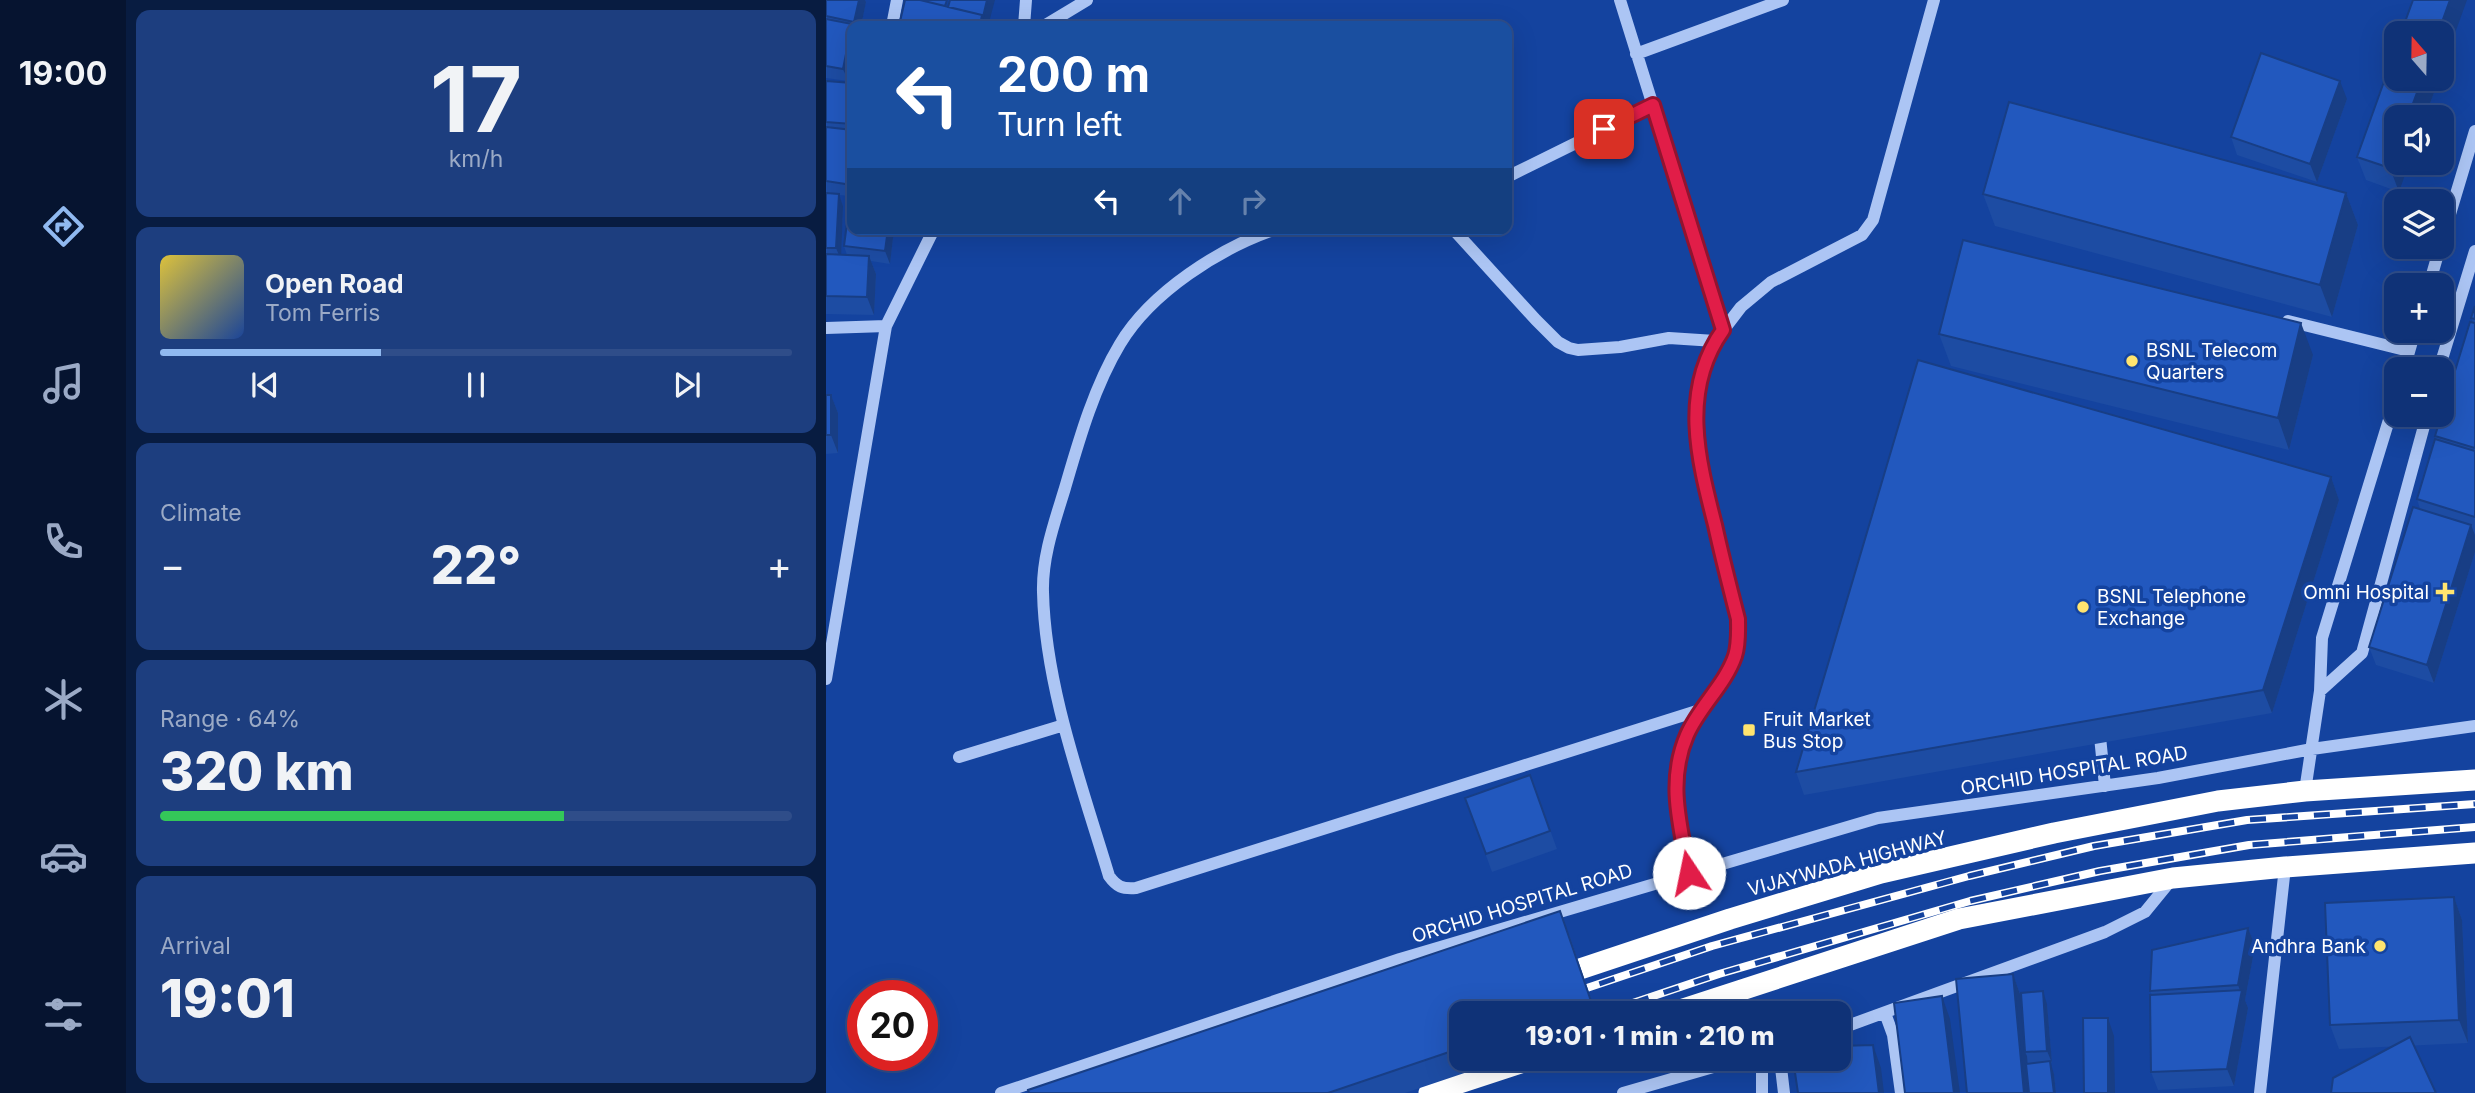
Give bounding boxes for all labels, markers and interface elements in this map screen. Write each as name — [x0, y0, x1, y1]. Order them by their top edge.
north arrow — [2384, 21, 2454, 91]
map controls — [2384, 21, 2454, 427]
text: 17 — [430, 44, 522, 154]
text: 200 m — [997, 45, 1150, 104]
icon: left — [882, 49, 973, 140]
text: 19:00 — [19, 54, 107, 93]
pin — [1574, 99, 1634, 159]
text: Turn left — [997, 105, 1122, 144]
button: sound — [2384, 105, 2454, 175]
icon: arrive — [1585, 110, 1623, 148]
text: km/h — [449, 145, 503, 173]
icon: left — [1088, 182, 1126, 220]
icon: ahead — [1161, 182, 1199, 220]
icon: right — [1234, 182, 1272, 220]
button: layers — [2384, 189, 2454, 259]
icon: directions — [39, 202, 88, 251]
text: Open Road — [265, 268, 404, 299]
button: + — [2384, 273, 2454, 343]
text: Tom Ferris — [265, 299, 380, 327]
place label: BSNL Telecom Quarters — [2146, 339, 2277, 384]
marker: BSNL Telecom Quarters — [2124, 353, 2140, 369]
button: − — [2384, 357, 2454, 427]
icon: music — [39, 359, 88, 408]
icon: previous — [246, 366, 284, 404]
icon: pause — [457, 366, 495, 404]
icon: next — [668, 366, 706, 404]
text: Climate — [160, 499, 242, 527]
icon: phone — [39, 517, 88, 566]
text: 22° — [431, 534, 521, 597]
text: − — [160, 542, 185, 588]
text: + — [767, 542, 792, 588]
place label: Omni Hospital — [2303, 581, 2429, 604]
marker: Omni Hospital — [2435, 582, 2455, 602]
place label: BSNL Telephone Exchange — [2097, 585, 2246, 630]
marker: BSNL Telephone Exchange — [2075, 599, 2091, 615]
icon: climate — [39, 675, 88, 724]
text: Range · 64% — [160, 705, 300, 733]
place label: Fruit Market Bus Stop — [1763, 708, 1871, 753]
marker: Fruit Market Bus Stop — [1741, 722, 1757, 738]
text: 320 km — [160, 740, 354, 803]
street label: ORCHID HOSPITAL ROAD — [1959, 741, 2189, 800]
street label: VIJAYWADA HIGHWAY — [1745, 826, 1949, 901]
icon: car — [39, 832, 88, 881]
position arrow — [1652, 836, 1726, 910]
street label: ORCHID HOSPITAL ROAD — [1409, 859, 1635, 948]
text: Arrival — [160, 932, 231, 960]
place label: Andhra Bank — [2251, 935, 2367, 958]
marker: Andhra Bank — [2372, 938, 2388, 954]
text: 19:01 — [160, 967, 295, 1030]
speed limit sign: 20 — [847, 980, 938, 1071]
icon: filters — [39, 990, 88, 1039]
text: 19:01 · 1 min · 210 m — [1525, 1020, 1775, 1051]

